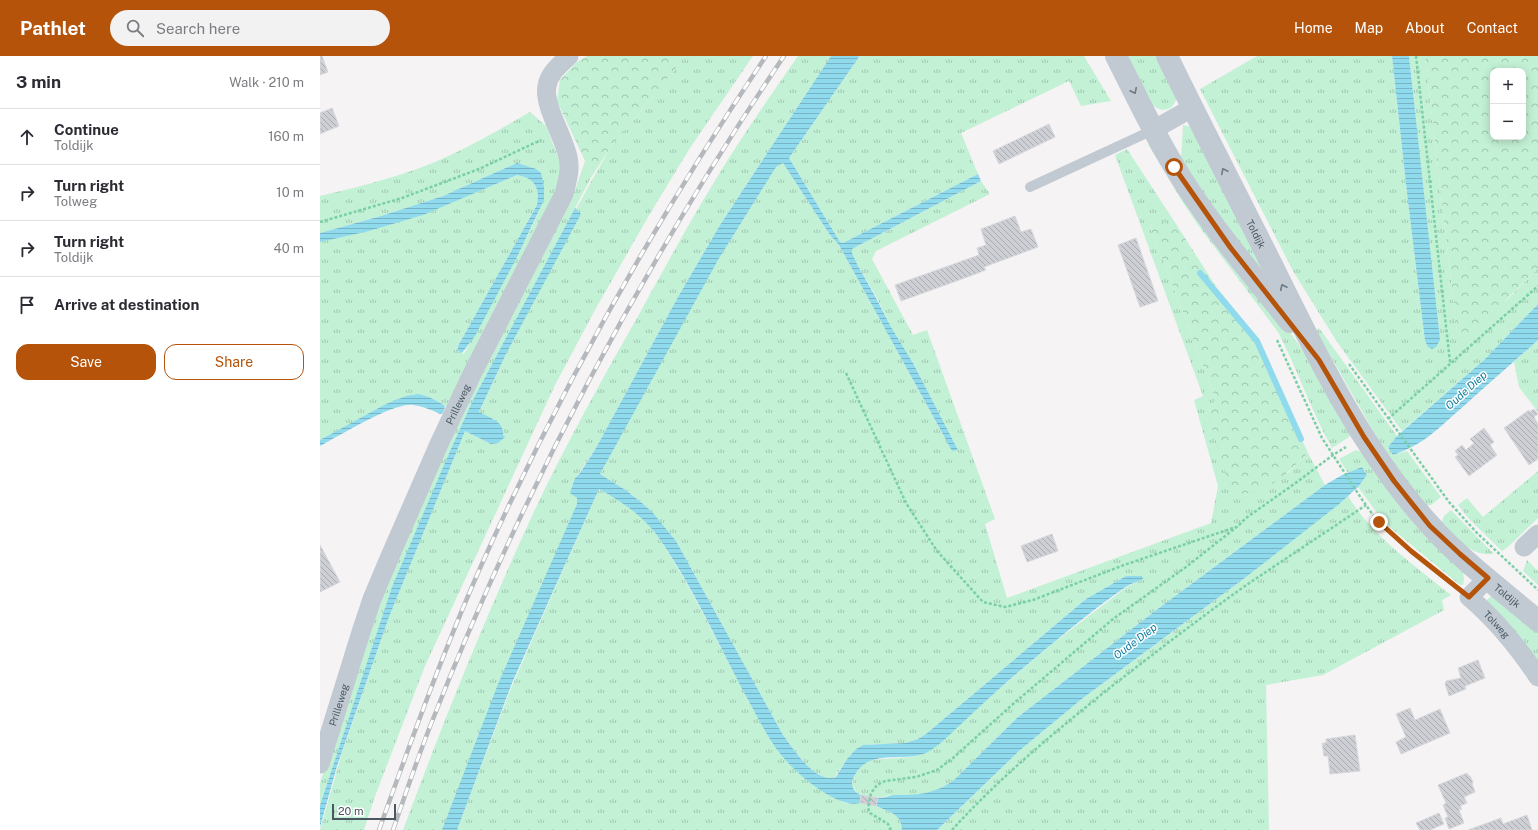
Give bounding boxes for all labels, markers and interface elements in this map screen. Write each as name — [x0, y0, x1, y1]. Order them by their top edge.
search box — [110, 10, 390, 46]
text: Pathlet — [20, 17, 86, 39]
icon: search — [124, 17, 146, 39]
text: Search here — [156, 20, 240, 37]
text: Home — [1294, 20, 1333, 36]
text: Map — [1355, 20, 1383, 36]
text: About — [1405, 20, 1445, 36]
text: Contact — [1467, 20, 1518, 36]
map controls — [1490, 68, 1526, 140]
button: + — [1490, 68, 1526, 104]
text: 3 min — [16, 72, 61, 92]
text: Walk · 210 m — [229, 75, 304, 90]
one-way arrow — [1129, 87, 1137, 94]
button: − — [1490, 104, 1526, 140]
text: Continue — [54, 121, 119, 138]
icon: ahead — [16, 126, 38, 148]
text: 160 m — [268, 129, 304, 144]
text: Toldijk — [54, 138, 94, 153]
route start — [1165, 158, 1183, 176]
one-way arrow — [1221, 168, 1229, 175]
text: Turn right — [54, 177, 124, 194]
icon: right — [16, 182, 38, 204]
text: 10 m — [276, 185, 304, 200]
text: Tolweg — [54, 194, 97, 209]
street label: Toldijk — [1244, 217, 1269, 250]
text: Turn right — [54, 233, 124, 250]
icon: right — [16, 238, 38, 260]
text: 40 m — [273, 241, 304, 256]
text: Toldijk — [54, 250, 94, 265]
one-way arrow — [1280, 284, 1288, 291]
icon: arrive — [16, 294, 38, 316]
text: Arrive at destination — [54, 296, 199, 313]
button: Save — [16, 344, 156, 380]
button: Share — [164, 344, 304, 380]
water label: Oude Diep — [1443, 368, 1489, 412]
street label: Prilleweg — [443, 382, 473, 426]
route end — [1370, 513, 1388, 531]
street label: Toldijk — [1492, 581, 1523, 610]
street label: Tolweg — [1481, 608, 1513, 641]
water label: Oude Diep — [1111, 621, 1159, 661]
street label: Prilleweg — [326, 682, 351, 727]
scale bar — [332, 802, 396, 821]
text: 20 m — [338, 805, 363, 817]

